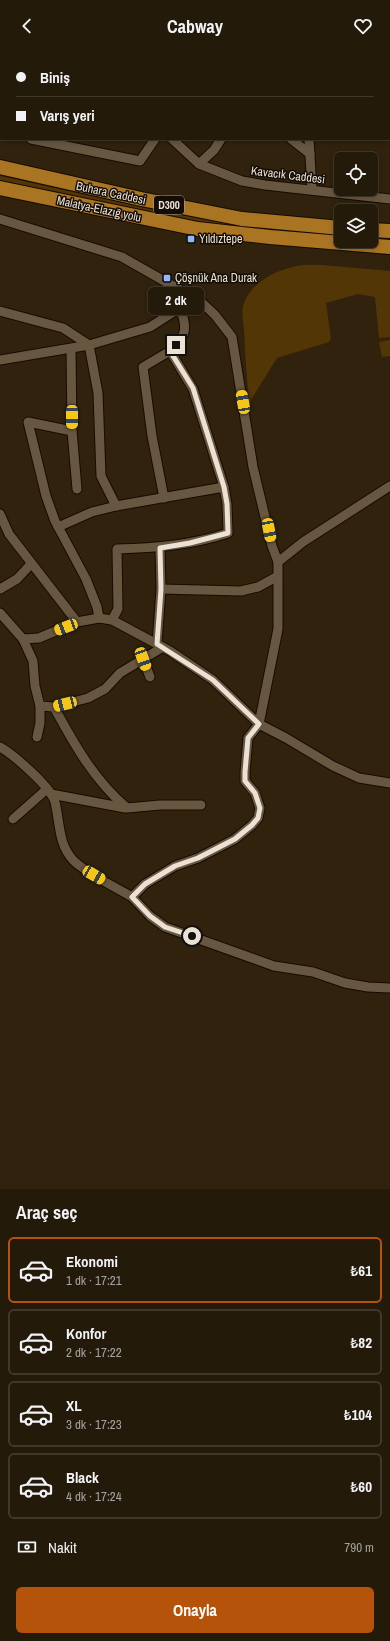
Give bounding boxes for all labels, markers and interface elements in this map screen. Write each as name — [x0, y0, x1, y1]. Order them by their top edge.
text: Cabway — [167, 14, 223, 39]
icon: back — [16, 15, 38, 37]
icon: heart — [352, 15, 374, 37]
text: Biniş — [40, 67, 70, 88]
text: Varış yeri — [40, 105, 95, 126]
map controls — [334, 152, 378, 248]
button: locate — [334, 152, 378, 196]
street label: Kavacık Caddesi — [250, 163, 326, 187]
street label: Buhara Caddesi — [75, 178, 147, 208]
street label: Malatya-Elazığ yolu — [55, 192, 143, 226]
road number: D300 — [154, 196, 184, 214]
button: layers — [334, 204, 378, 248]
place label: Yıldıztepe — [199, 231, 242, 247]
marker: Yıldıztepe — [186, 234, 196, 244]
place label: Çöşnük Ana Durak — [175, 270, 257, 286]
marker: Çöşnük Ana Durak — [162, 273, 172, 283]
callout: 2 dk — [148, 287, 204, 315]
text: 2 dk — [165, 292, 187, 309]
route end — [167, 336, 185, 354]
car — [235, 389, 251, 415]
car — [66, 405, 78, 429]
car — [261, 517, 277, 543]
car — [53, 617, 79, 637]
car — [133, 646, 153, 672]
car — [52, 695, 78, 713]
car — [81, 864, 107, 886]
route start — [183, 927, 201, 945]
text: Araç seç — [16, 1200, 78, 1225]
text: Ekonomi — [66, 1251, 118, 1272]
icon: car — [18, 1252, 54, 1288]
text: ₺61 — [351, 1260, 372, 1281]
text: 1 dk · 17:21 — [66, 1272, 122, 1289]
text: Konfor — [66, 1323, 106, 1344]
icon: car — [18, 1324, 54, 1360]
text: ₺82 — [351, 1332, 372, 1353]
text: 2 dk · 17:22 — [66, 1344, 122, 1361]
text: XL — [66, 1395, 82, 1416]
icon: car — [18, 1396, 54, 1432]
text: ₺104 — [344, 1404, 372, 1425]
text: 3 dk · 17:23 — [66, 1416, 122, 1433]
text: Black — [66, 1467, 99, 1488]
icon: car — [18, 1468, 54, 1504]
text: ₺60 — [351, 1476, 372, 1497]
text: 4 dk · 17:24 — [66, 1488, 122, 1505]
icon: cash — [16, 1536, 38, 1558]
text: Nakit — [48, 1537, 77, 1558]
text: 790 m — [344, 1539, 374, 1556]
button: Onayla — [16, 1587, 374, 1633]

